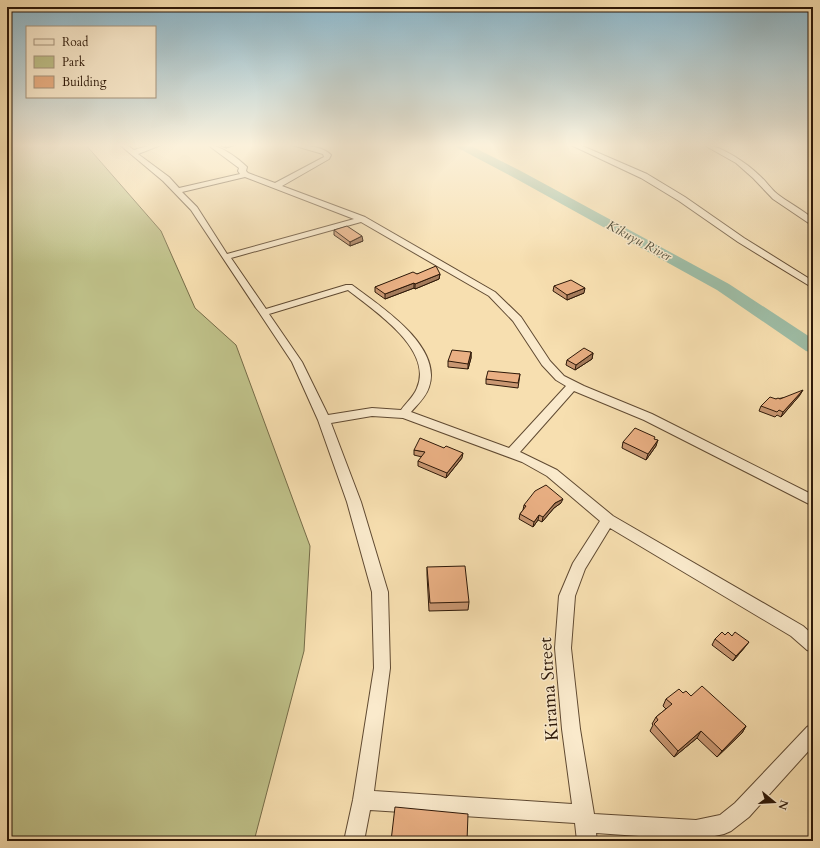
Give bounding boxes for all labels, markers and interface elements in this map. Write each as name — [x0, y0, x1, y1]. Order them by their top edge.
legend — [26, 26, 156, 98]
text: Road — [62, 34, 89, 50]
text: Park — [62, 54, 86, 70]
text: Building — [62, 74, 107, 90]
water label: Kikuyu River — [603, 216, 675, 266]
street label: Kirama Street — [533, 636, 565, 742]
north arrow — [754, 782, 794, 822]
text: N — [774, 798, 792, 812]

